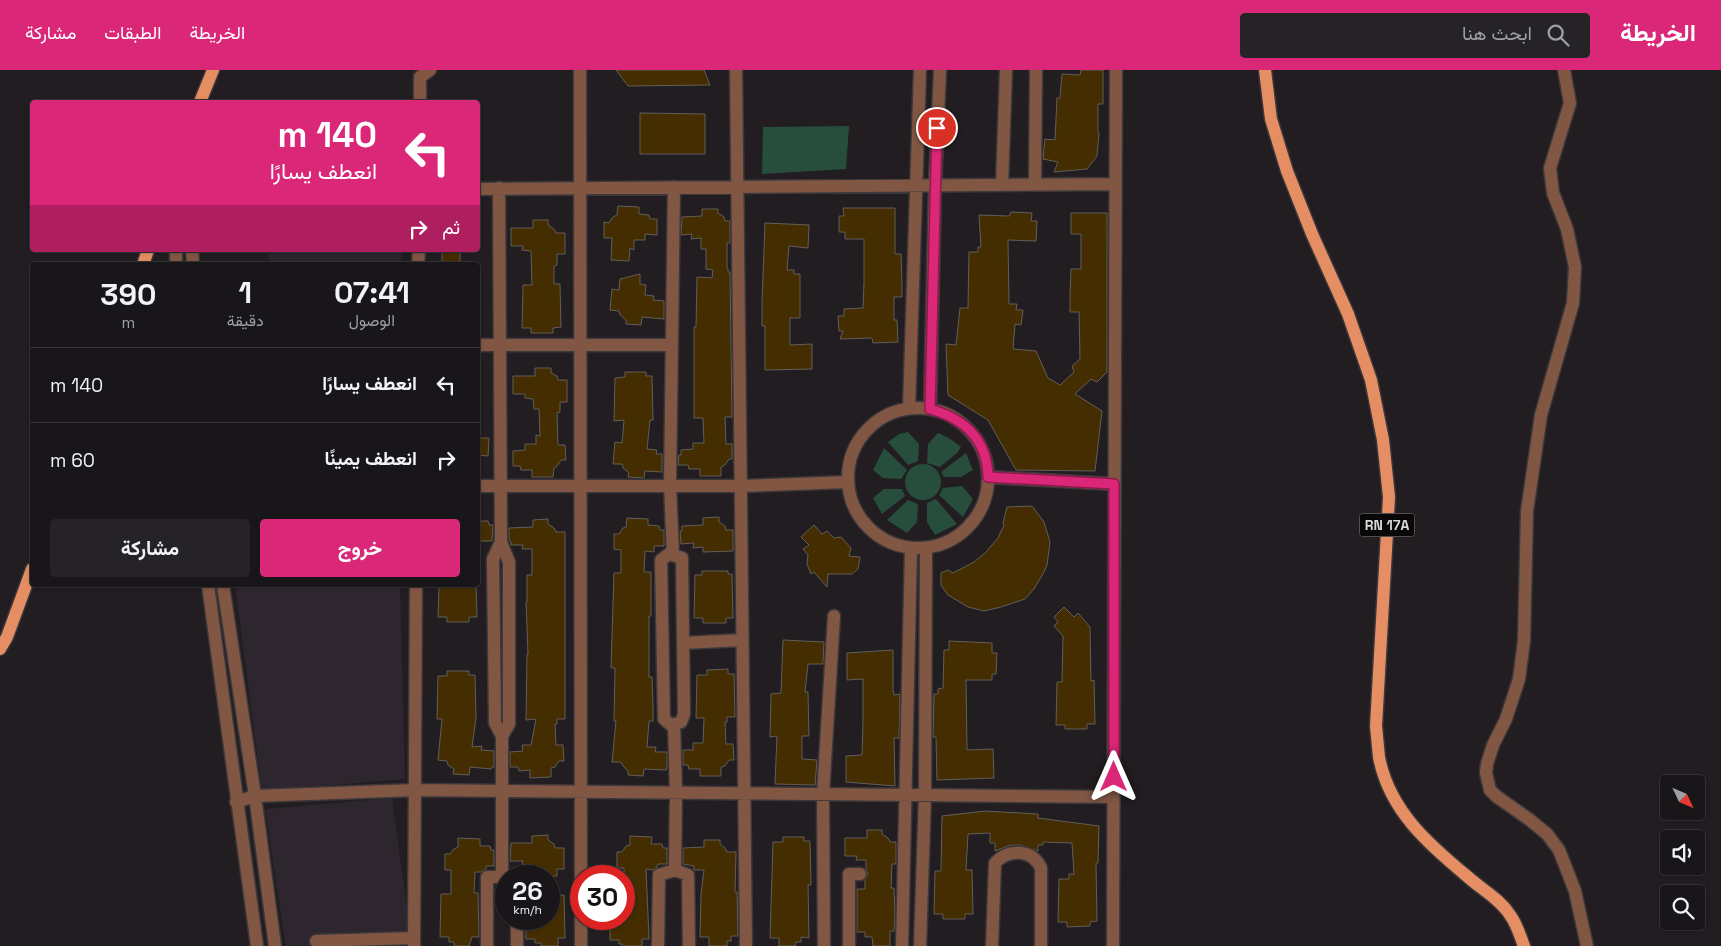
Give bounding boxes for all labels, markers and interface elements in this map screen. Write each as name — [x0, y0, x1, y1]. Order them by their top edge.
search box — [1240, 13, 1590, 58]
text: الخريطة — [1620, 17, 1696, 48]
text: مشاركة — [25, 21, 76, 44]
text: الطبقات — [104, 21, 161, 44]
text: الخريطة — [189, 21, 245, 44]
text: ابحث هنا — [1462, 21, 1532, 46]
icon: search — [1544, 21, 1572, 49]
pin — [916, 107, 958, 149]
text: 140 m — [277, 113, 377, 157]
icon: arrive — [923, 114, 951, 142]
icon: left — [395, 120, 460, 185]
text: انعطف يسارًا — [270, 157, 377, 185]
icon: right — [404, 215, 432, 243]
text: ثم — [442, 215, 460, 240]
text: 1 — [238, 273, 252, 312]
text: 07:41 — [334, 273, 410, 312]
text: 390 — [100, 275, 156, 314]
text: دقيقة — [227, 310, 264, 331]
text: الوصول — [349, 310, 395, 331]
text: m — [121, 312, 135, 333]
text: انعطف يسارًا — [322, 371, 417, 396]
icon: left — [432, 371, 460, 399]
text: 140 m — [50, 373, 103, 398]
text: انعطف يمينًا — [325, 446, 417, 471]
icon: right — [432, 446, 460, 474]
text: 60 m — [50, 448, 95, 473]
road number: RN 17A — [1360, 514, 1414, 536]
button: مشاركة — [50, 519, 250, 577]
button: خروج — [260, 519, 460, 577]
position arrow — [1087, 750, 1139, 802]
north arrow — [1660, 775, 1705, 820]
map controls — [1660, 775, 1705, 930]
button: sound — [1660, 830, 1705, 875]
speed limit sign: 30 — [570, 865, 635, 930]
text: 26 — [512, 875, 543, 907]
button: search — [1660, 885, 1705, 930]
text: km/h — [513, 902, 542, 918]

